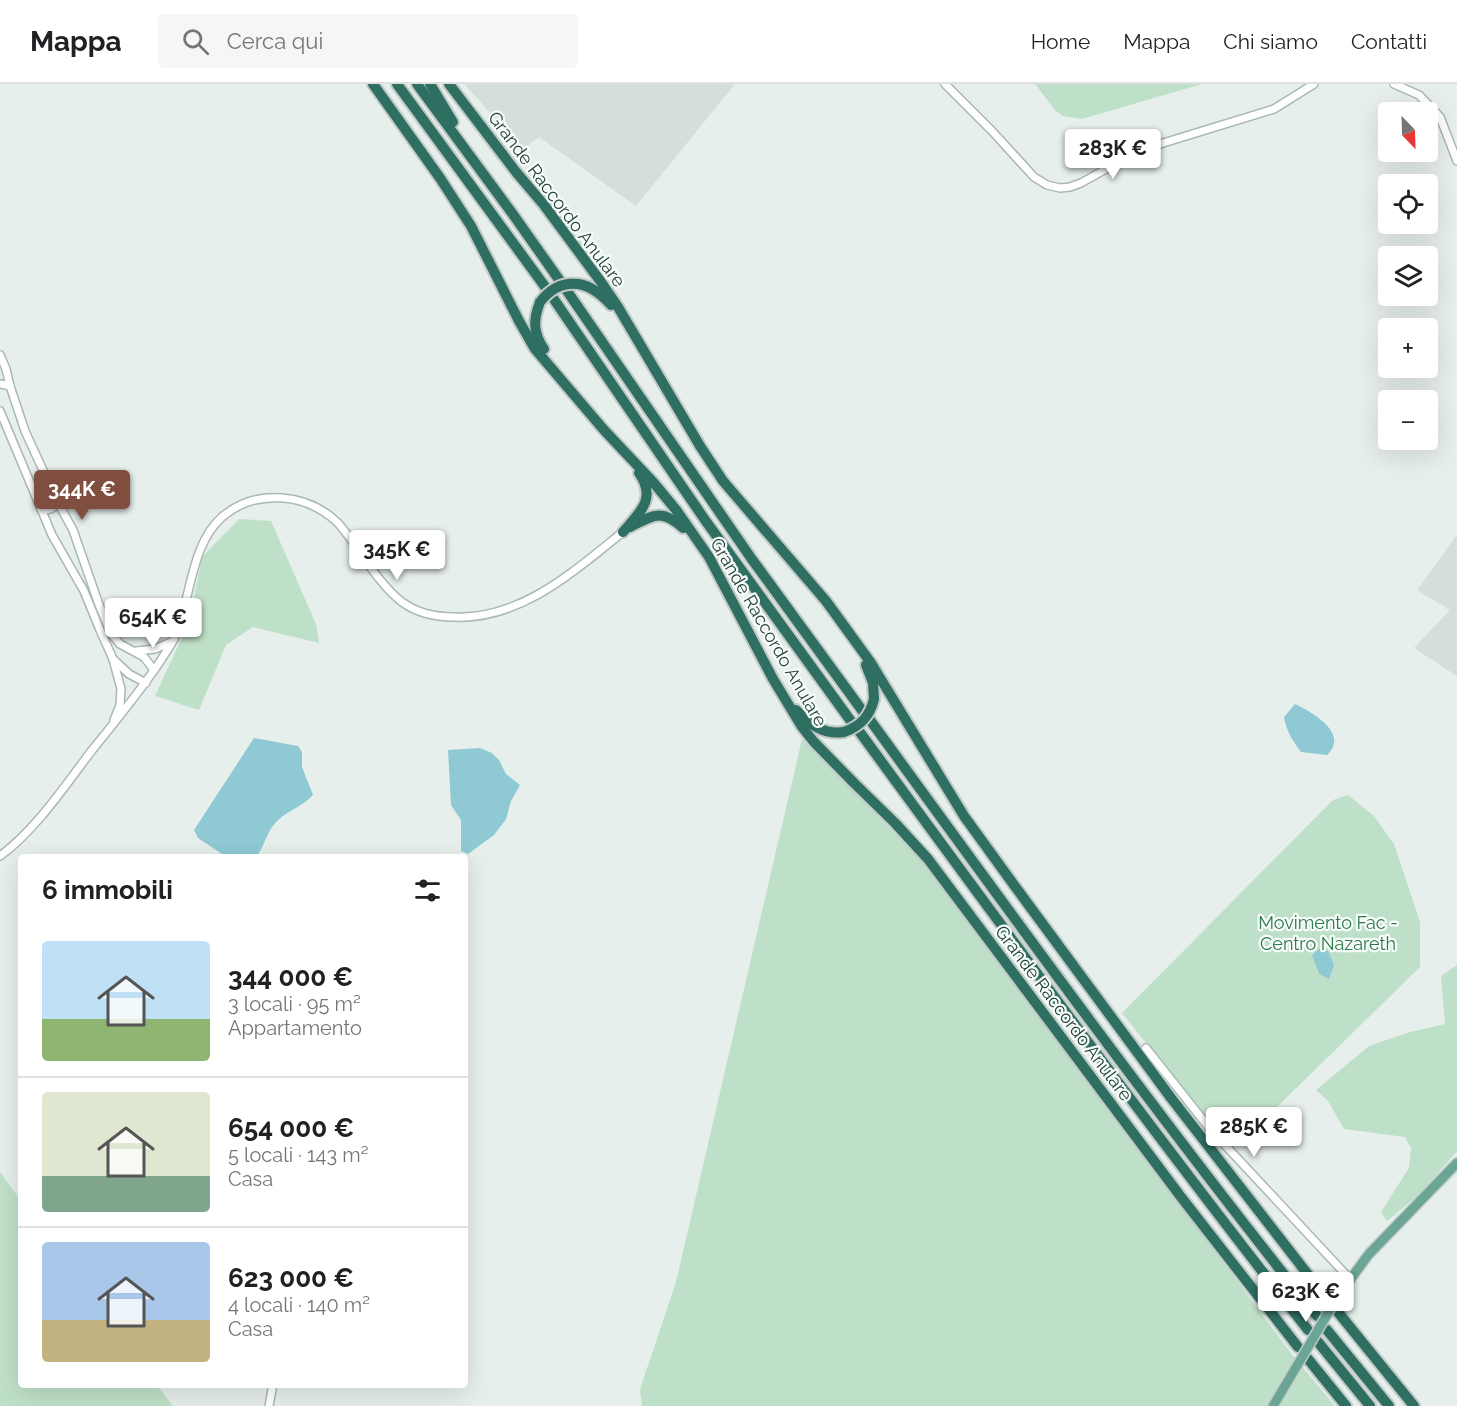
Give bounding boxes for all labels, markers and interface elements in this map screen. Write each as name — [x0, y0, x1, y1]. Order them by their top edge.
search box — [158, 14, 578, 68]
text: Mappa — [30, 25, 122, 58]
icon: search — [179, 25, 212, 58]
text: Cerca qui — [227, 28, 323, 54]
text: Home — [1031, 29, 1090, 54]
text: Mappa — [1123, 29, 1190, 54]
text: Chi siamo — [1223, 29, 1318, 54]
text: Contatti — [1351, 29, 1427, 54]
north arrow — [1378, 102, 1438, 162]
map controls — [1378, 102, 1438, 450]
street label: Grande Raccordo Anulare — [484, 107, 630, 291]
pin: 283K € — [1064, 129, 1162, 180]
text: 283K € — [1079, 136, 1147, 160]
button: locate — [1378, 174, 1438, 234]
button: layers — [1378, 246, 1438, 306]
button: + — [1378, 318, 1438, 378]
button: − — [1378, 390, 1438, 450]
pin: 344K € — [33, 470, 131, 521]
text: 344K € — [48, 477, 116, 501]
pin: 345K € — [348, 530, 446, 581]
street label: Grande Raccordo Anulare — [706, 534, 832, 730]
text: 345K € — [363, 537, 431, 561]
pin: 654K € — [104, 598, 202, 649]
text: 654K € — [119, 605, 187, 629]
icon: filters — [411, 874, 444, 907]
text: 6 immobili — [42, 875, 173, 905]
park label: Movimento Fac - Centro Nazareth — [1258, 912, 1398, 954]
street label: Grande Raccordo Anulare — [991, 921, 1137, 1105]
text: 344 000 € — [228, 962, 353, 992]
icon: home — [90, 965, 162, 1037]
text: 3 locali · 95 m² — [228, 992, 361, 1016]
text: Appartamento — [228, 1016, 362, 1040]
pin: 285K € — [1205, 1107, 1303, 1158]
text: 654 000 € — [228, 1113, 354, 1143]
text: 285K € — [1220, 1114, 1288, 1138]
icon: home — [90, 1116, 162, 1188]
text: 5 locali · 143 m² — [228, 1143, 368, 1167]
text: Casa — [228, 1167, 273, 1191]
text: 623 000 € — [228, 1263, 354, 1293]
icon: home — [90, 1266, 162, 1338]
pin: 623K € — [1257, 1272, 1355, 1323]
text: 623K € — [1272, 1279, 1340, 1303]
text: 4 locali · 140 m² — [228, 1293, 370, 1317]
text: Casa — [228, 1317, 273, 1341]

